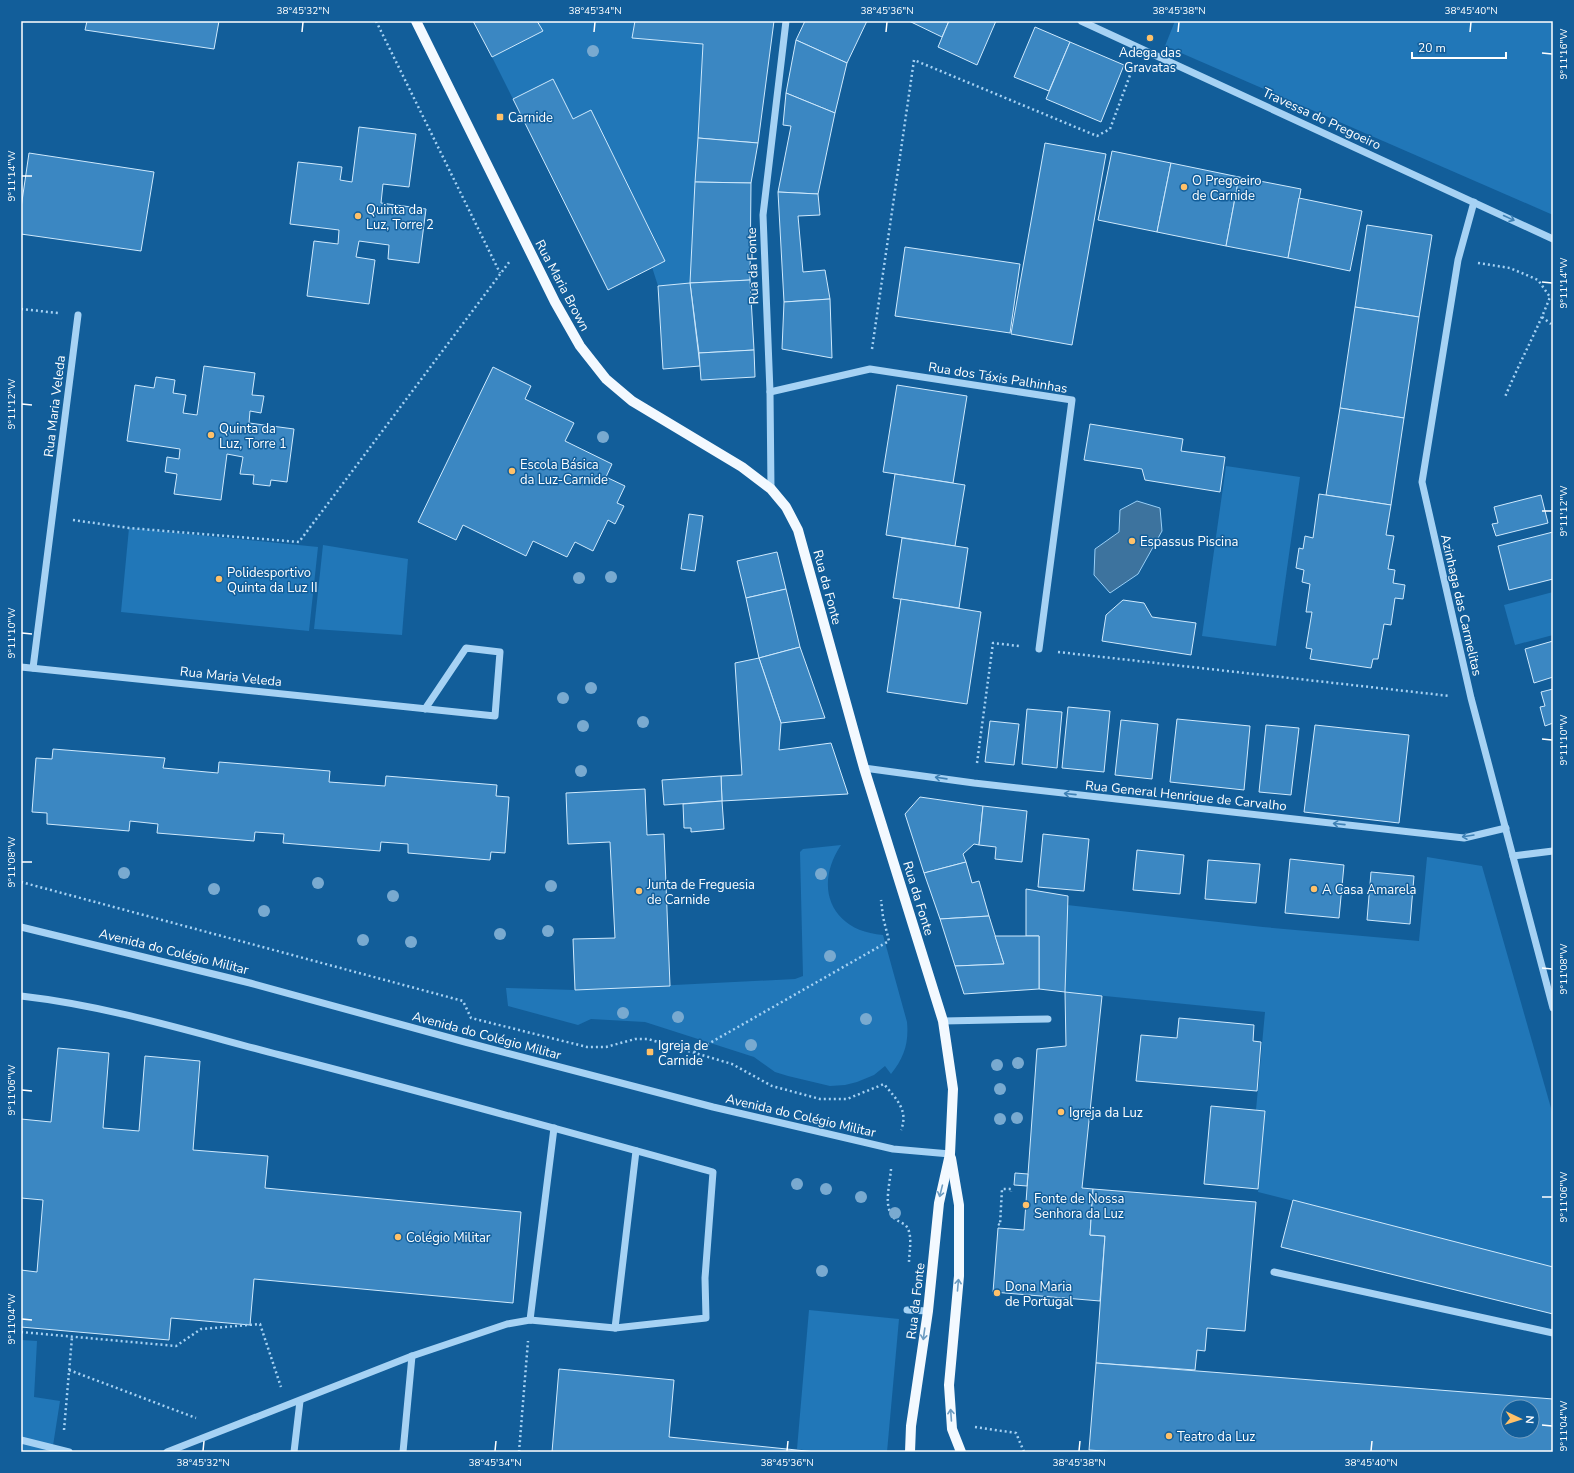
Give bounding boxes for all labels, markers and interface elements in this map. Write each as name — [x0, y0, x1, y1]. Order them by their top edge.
text: 38°45'32"N — [276, 4, 330, 18]
text: 38°45'34"N — [568, 4, 622, 18]
text: 38°45'36"N — [860, 4, 914, 18]
text: 38°45'38"N — [1152, 4, 1206, 18]
text: 38°45'40"N — [1444, 4, 1498, 18]
text: 9°11'16"W — [1557, 29, 1571, 79]
marker: Adega das Gravatas — [1145, 33, 1155, 43]
scale bar — [1412, 34, 1506, 60]
text: 20 m — [1418, 40, 1446, 56]
place label: Adega das Gravatas — [1119, 44, 1181, 77]
street label: Travessa do Pregoeiro — [1259, 84, 1384, 154]
place label: Carnide — [508, 109, 553, 127]
marker: Carnide — [495, 112, 505, 122]
text: 9°11'14"W — [5, 151, 19, 201]
place label: O Pregoeiro de Carnide — [1192, 172, 1261, 205]
marker: O Pregoeiro de Carnide — [1179, 182, 1189, 192]
place label: Quinta da Luz, Torre 2 — [366, 201, 434, 234]
marker: Quinta da Luz, Torre 2 — [353, 211, 363, 221]
one-way arrow — [1503, 215, 1515, 222]
street label: Rua da Fonte — [743, 227, 763, 305]
street label: Rua Maria Brown — [530, 237, 594, 334]
text: 9°11'14"W — [1557, 258, 1571, 308]
street label: Rua Maria Veleda — [40, 354, 70, 458]
street label: Rua dos Táxis Palhinhas — [927, 358, 1069, 398]
text: 9°11'12"W — [5, 379, 19, 429]
place label: Quinta da Luz, Torre 1 — [219, 420, 287, 453]
marker: Quinta da Luz, Torre 1 — [206, 430, 216, 440]
place label: Escola Básica da Luz-Carnide — [520, 456, 608, 489]
marker: Escola Básica da Luz-Carnide — [507, 466, 517, 476]
text: 9°11'12"W — [1557, 486, 1571, 536]
place label: Espassus Piscina — [1140, 533, 1238, 551]
street label: Azinhaga das Carmelitas — [1436, 533, 1486, 678]
marker: Espassus Piscina — [1127, 536, 1137, 546]
street label: Rua da Fonte — [808, 548, 846, 627]
place label: Polidesportivo Quinta da Luz II — [227, 564, 318, 597]
marker: Polidesportivo Quinta da Luz II — [214, 574, 224, 584]
text: 9°11'10"W — [5, 608, 19, 658]
street label: Rua Maria Veleda — [179, 663, 283, 691]
text: 9°11'10"W — [1557, 715, 1571, 765]
one-way arrow — [935, 774, 948, 782]
street label: Rua General Henrique de Carvalho — [1084, 776, 1288, 816]
one-way arrow — [1064, 790, 1077, 797]
one-way arrow — [1333, 820, 1346, 828]
one-way arrow — [1462, 833, 1475, 841]
text: 9°11'08"W — [5, 837, 19, 887]
street label: Rua da Fonte — [898, 859, 938, 938]
place label: Junta de Freguesia de Carnide — [646, 876, 755, 909]
place label: A Casa Amarela — [1322, 881, 1416, 899]
marker: A Casa Amarela — [1309, 884, 1319, 894]
marker: Junta de Freguesia de Carnide — [634, 886, 644, 896]
street label: Avenida do Colégio Militar — [97, 925, 251, 979]
text: 9°11'08"W — [1557, 944, 1571, 994]
street label: Avenida do Colégio Militar — [410, 1007, 564, 1065]
place label: Igreja de Carnide — [658, 1037, 708, 1070]
marker: Igreja de Carnide — [645, 1047, 655, 1057]
text: 9°11'06"W — [5, 1065, 19, 1115]
street label: Avenida do Colégio Militar — [724, 1090, 878, 1142]
place label: Igreja da Luz — [1069, 1104, 1143, 1122]
marker: Igreja da Luz — [1056, 1107, 1066, 1117]
text: 9°11'06"W — [1557, 1172, 1571, 1222]
one-way arrow — [937, 1185, 945, 1198]
place label: Fonte de Nossa Senhora da Luz — [1034, 1190, 1124, 1223]
marker: Fonte de Nossa Senhora da Luz — [1021, 1200, 1031, 1210]
place label: Colégio Militar — [406, 1229, 491, 1247]
marker: Colégio Militar — [393, 1232, 403, 1242]
street label: Rua da Fonte — [902, 1262, 930, 1340]
place label: Dona Maria de Portugal — [1005, 1278, 1073, 1311]
one-way arrow — [955, 1279, 962, 1292]
marker: Dona Maria de Portugal — [992, 1288, 1002, 1298]
text: 9°11'04"W — [5, 1294, 19, 1344]
one-way arrow — [920, 1327, 928, 1340]
north arrow — [1500, 1399, 1540, 1439]
text: 9°11'04"W — [1557, 1401, 1571, 1451]
one-way arrow — [948, 1409, 955, 1422]
text: N — [1522, 1415, 1537, 1424]
place label: Teatro da Luz — [1177, 1428, 1255, 1446]
marker: Teatro da Luz — [1164, 1431, 1174, 1441]
text: 38°45'32"N — [176, 1456, 230, 1470]
text: 38°45'34"N — [468, 1456, 522, 1470]
text: 38°45'36"N — [760, 1456, 814, 1470]
text: 38°45'38"N — [1052, 1456, 1106, 1470]
text: 38°45'40"N — [1344, 1456, 1398, 1470]

